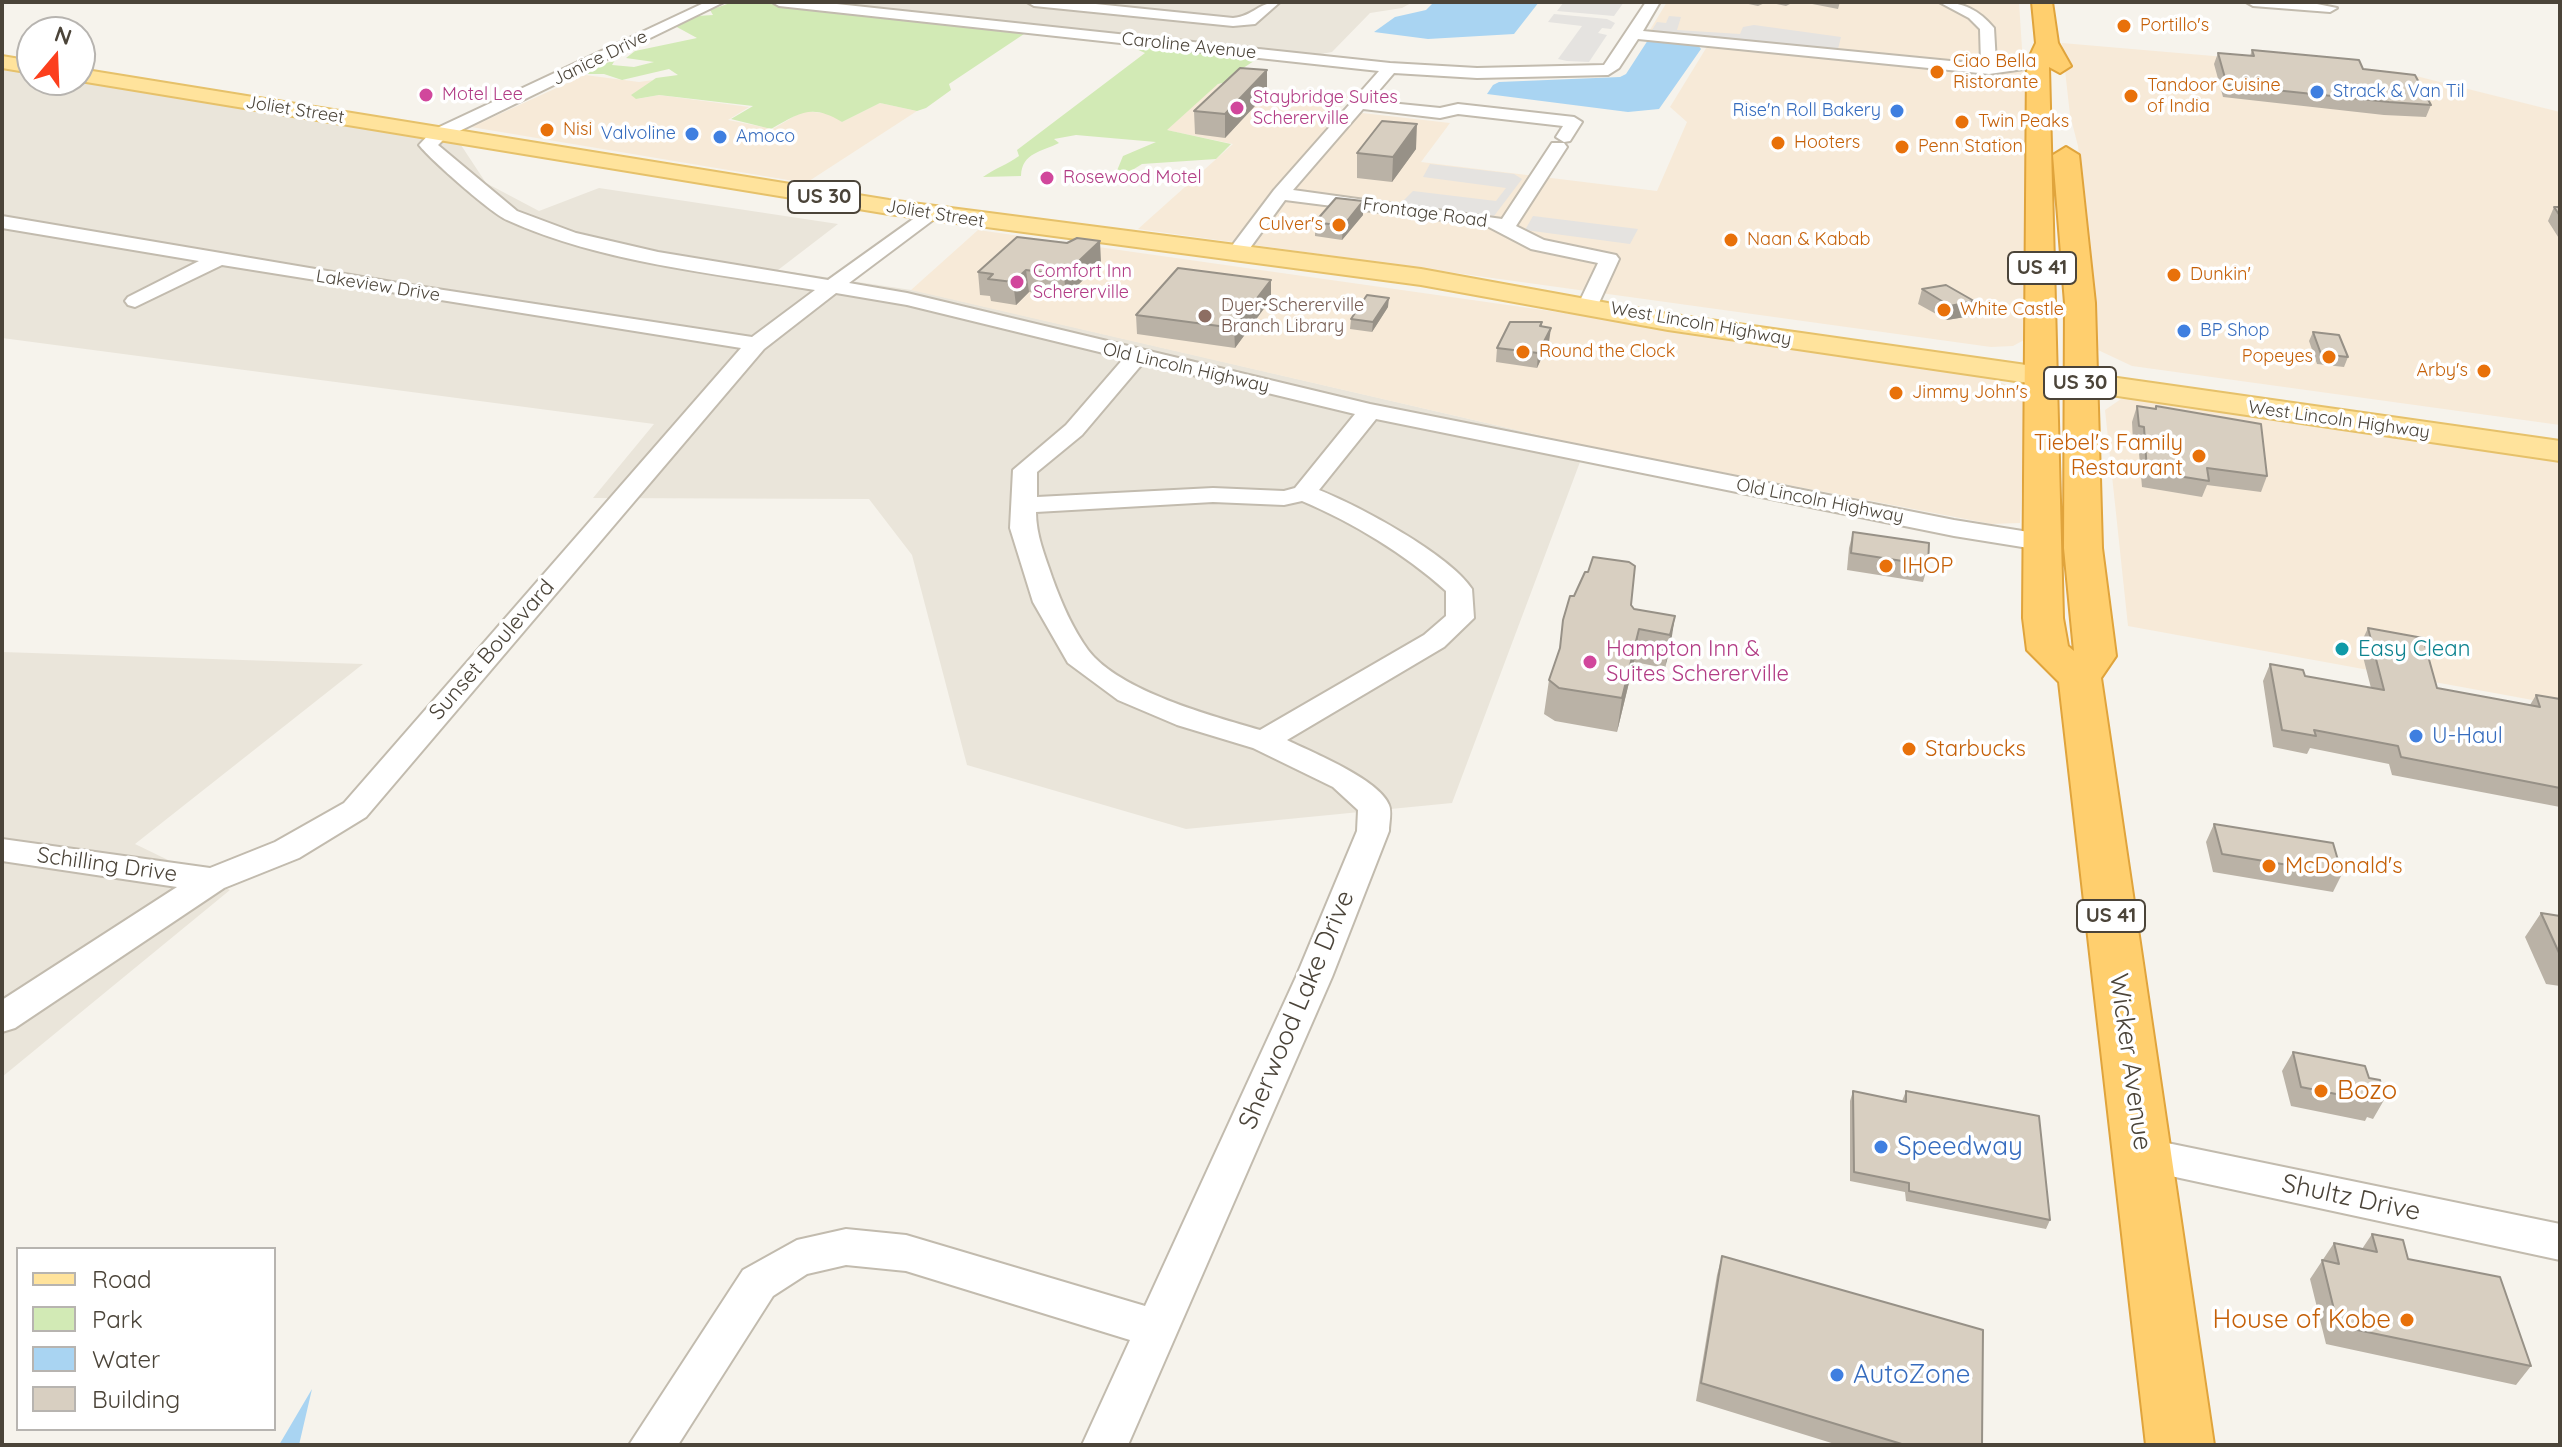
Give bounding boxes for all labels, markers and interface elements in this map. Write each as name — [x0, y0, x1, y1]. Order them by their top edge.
place label: Portillo's — [2140, 15, 2209, 37]
north arrow — [16, 16, 96, 96]
marker: Portillo's — [2115, 17, 2133, 35]
text: N — [51, 19, 75, 51]
street label: Janice Drive — [549, 26, 651, 90]
street label: Caroline Avenue — [1121, 28, 1257, 64]
place label: Ciao Bella Ristorante — [1953, 51, 2038, 94]
marker: Ciao Bella Ristorante — [1928, 63, 1946, 81]
place label: Tandoor Cuisine of India — [2147, 75, 2281, 118]
place label: Strack & Van Til — [2333, 81, 2465, 103]
marker: Strack & Van Til — [2308, 83, 2326, 101]
place label: Motel Lee — [442, 84, 523, 106]
marker: Motel Lee — [417, 86, 435, 104]
place label: Staybridge Suites Schererville — [1253, 87, 1398, 130]
marker: Tandoor Cuisine of India — [2122, 87, 2140, 105]
street label: Joliet Street — [244, 92, 346, 128]
marker: Staybridge Suites Schererville — [1228, 99, 1246, 117]
place label: Rise'n Roll Bakery — [1732, 100, 1881, 122]
marker: Rise'n Roll Bakery — [1888, 102, 1906, 120]
place label: Twin Peaks — [1978, 111, 2069, 133]
marker: Twin Peaks — [1953, 113, 1971, 131]
place label: Nisi — [563, 119, 592, 141]
marker: Nisi — [538, 121, 556, 139]
place label: Valvoline — [601, 123, 676, 145]
marker: Valvoline — [683, 125, 701, 143]
place label: Amoco — [736, 126, 795, 148]
marker: Amoco — [711, 128, 729, 146]
place label: Hooters — [1794, 132, 1860, 154]
marker: Hooters — [1769, 134, 1787, 152]
place label: Penn Station — [1918, 136, 2023, 158]
marker: Penn Station — [1893, 138, 1911, 156]
place label: Rosewood Motel — [1063, 167, 1202, 189]
marker: Rosewood Motel — [1038, 169, 1056, 187]
road number: US 30 — [788, 181, 860, 213]
street label: Frontage Road — [1361, 194, 1489, 232]
street label: Joliet Street — [884, 196, 986, 232]
place label: Culver's — [1259, 214, 1323, 236]
marker: Culver's — [1330, 216, 1348, 234]
place label: Naan & Kabab — [1747, 229, 1870, 251]
marker: Naan & Kabab — [1722, 231, 1740, 249]
road number: US 41 — [2008, 252, 2076, 284]
place label: Comfort Inn Schererville — [1033, 261, 1132, 304]
place label: Dunkin' — [2190, 264, 2251, 286]
street label: Lakeview Drive — [315, 266, 441, 306]
marker: Dunkin' — [2165, 266, 2183, 284]
marker: Comfort Inn Schererville — [1008, 273, 1026, 291]
place label: Dyer-Schererville Branch Library — [1221, 295, 1364, 338]
street label: West Lincoln Highway — [1609, 297, 1793, 351]
place label: White Castle — [1960, 299, 2064, 321]
marker: White Castle — [1935, 301, 1953, 319]
marker: Dyer-Schererville Branch Library — [1196, 307, 1214, 325]
place label: BP Shop — [2200, 320, 2269, 342]
marker: BP Shop — [2175, 322, 2193, 340]
street label: Old Lincoln Highway — [1101, 338, 1271, 398]
place label: Round the Clock — [1539, 341, 1675, 363]
marker: Round the Clock — [1514, 343, 1532, 361]
place label: Popeyes — [2242, 346, 2313, 368]
marker: Popeyes — [2320, 348, 2338, 366]
place label: Arby's — [2416, 360, 2468, 382]
marker: Arby's — [2475, 362, 2493, 380]
road number: US 30 — [2044, 367, 2116, 399]
place label: Jimmy John's — [1912, 382, 2028, 404]
marker: Jimmy John's — [1887, 384, 1905, 402]
street label: West Lincoln Highway — [2247, 397, 2431, 443]
place label: Tiebel's Family Restaurant — [2034, 430, 2183, 482]
marker: Tiebel's Family Restaurant — [2190, 447, 2208, 465]
street label: Old Lincoln Highway — [1734, 474, 1906, 528]
place label: IHOP — [1902, 553, 1953, 579]
marker: IHOP — [1877, 557, 1895, 575]
street label: Sunset Boulevard — [424, 574, 560, 726]
place label: Hampton Inn & Suites Schererville — [1606, 636, 1789, 688]
place label: Easy Clean — [2358, 636, 2470, 662]
marker: Easy Clean — [2333, 640, 2351, 658]
marker: Hampton Inn & Suites Schererville — [1581, 653, 1599, 671]
place label: U-Haul — [2432, 723, 2503, 749]
marker: U-Haul — [2407, 727, 2425, 745]
place label: Starbucks — [1925, 736, 2026, 762]
marker: Starbucks — [1900, 740, 1918, 758]
street label: Schilling Drive — [35, 842, 179, 888]
place label: McDonald's — [2285, 853, 2403, 879]
marker: McDonald's — [2260, 857, 2278, 875]
street label: Sherwood Lake Drive — [1233, 886, 1361, 1134]
road number: US 41 — [2077, 900, 2145, 932]
street label: Wicker Avenue — [2102, 972, 2158, 1152]
place label: Bozo — [2337, 1075, 2397, 1107]
marker: Bozo — [2312, 1082, 2330, 1100]
place label: Speedway — [1897, 1131, 2023, 1163]
marker: Speedway — [1872, 1138, 1890, 1156]
street label: Shultz Drive — [2279, 1168, 2423, 1228]
legend — [16, 1247, 276, 1431]
text: Road — [92, 1264, 152, 1294]
text: Park — [92, 1304, 143, 1334]
place label: House of Kobe — [2212, 1304, 2391, 1336]
marker: House of Kobe — [2398, 1311, 2416, 1329]
text: Water — [92, 1344, 160, 1374]
place label: AutoZone — [1853, 1359, 1971, 1391]
marker: AutoZone — [1828, 1366, 1846, 1384]
text: Building — [92, 1384, 180, 1414]

